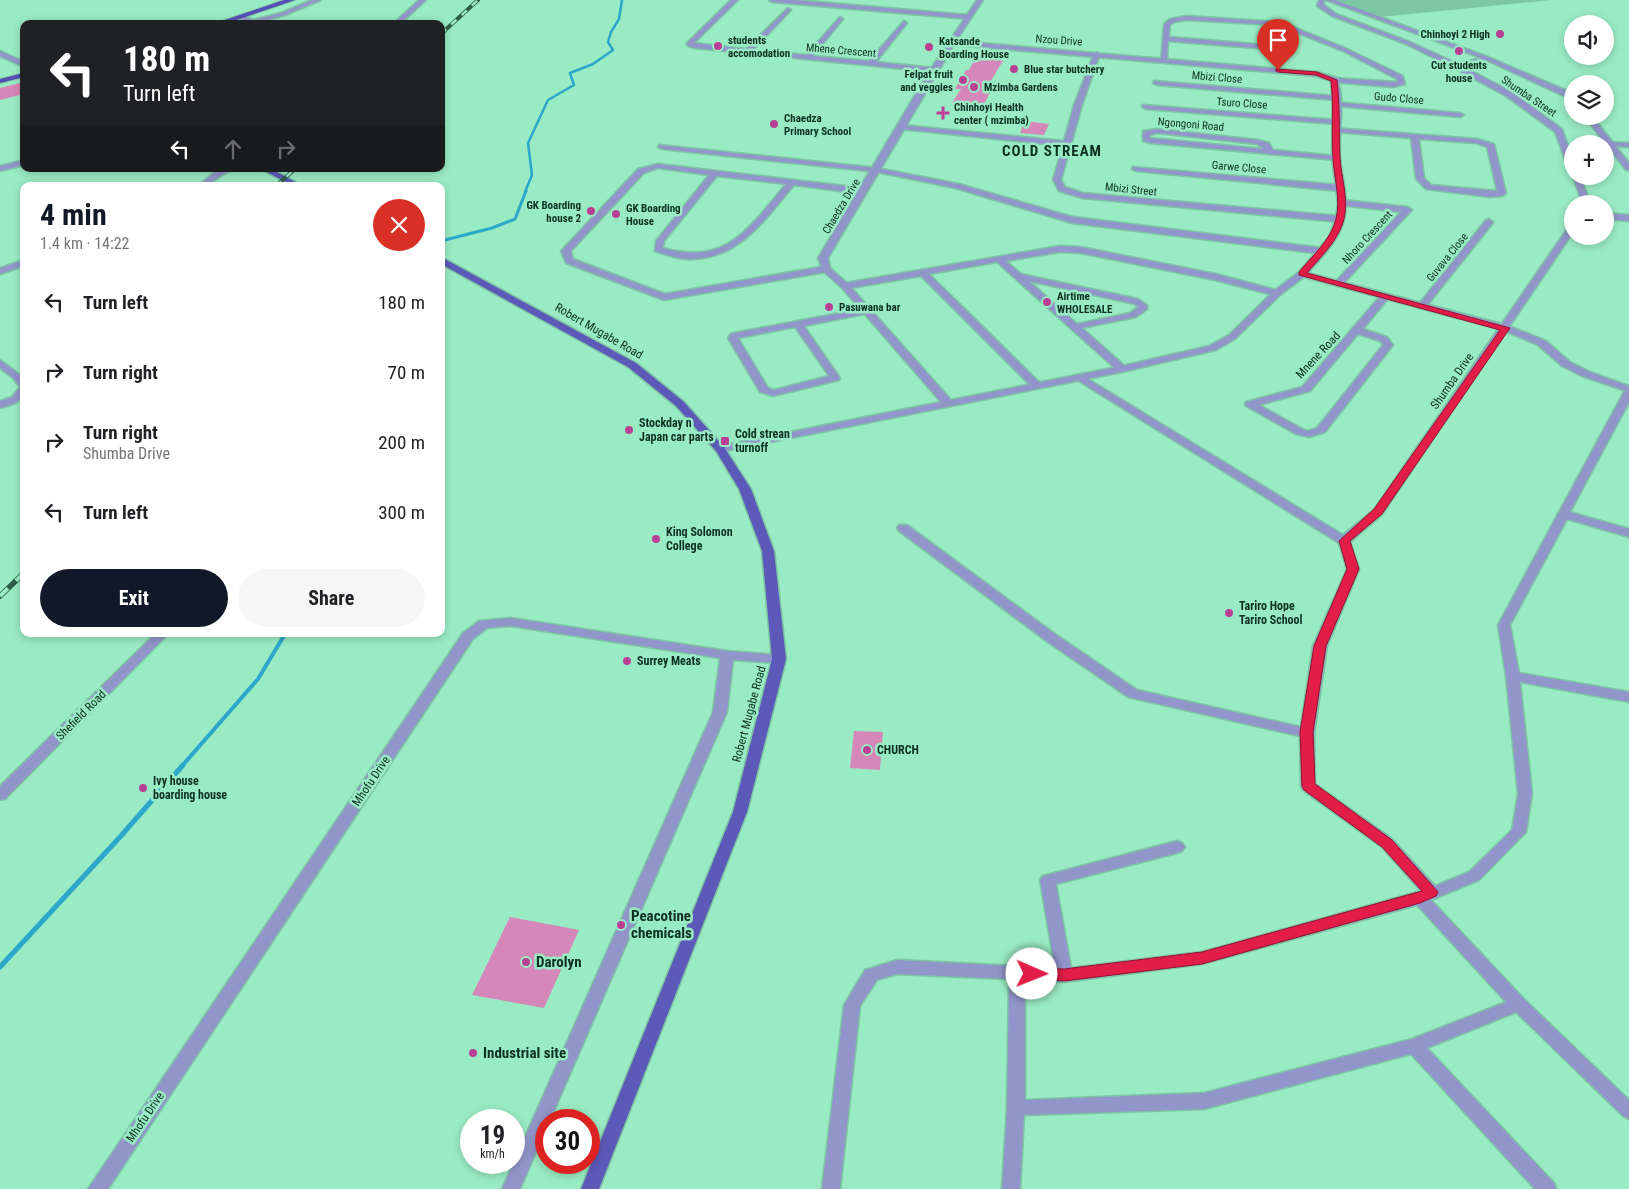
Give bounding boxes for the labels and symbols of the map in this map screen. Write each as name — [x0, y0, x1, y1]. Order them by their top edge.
pin — [1257, 19, 1299, 70]
place label: Chinhoyi 2 High — [1421, 28, 1490, 41]
marker: Chinhoyi 2 High — [1494, 28, 1506, 40]
street label: Nzou Drive — [1035, 32, 1083, 49]
place label: students accomodation — [728, 34, 790, 60]
place label: Katsande Boarding House — [939, 35, 1009, 61]
marker: students accomodation — [712, 40, 724, 52]
street label: Mhene Crescent — [805, 41, 877, 60]
marker: Katsande Boarding House — [923, 41, 935, 53]
marker: Cut students house — [1453, 45, 1465, 57]
place label: Cut students house — [1431, 59, 1487, 85]
marker: Blue star butchery — [1008, 63, 1020, 75]
place label: Blue star butchery — [1024, 63, 1105, 76]
place label: Felpat fruit and veggies — [900, 68, 954, 94]
street label: Mbizi Close — [1191, 69, 1243, 86]
street label: Shumba Street — [1499, 73, 1559, 120]
marker: Felpat fruit and veggies — [957, 74, 969, 86]
marker: Mzimba Gardens — [968, 81, 980, 93]
place label: Mzimba Gardens — [984, 81, 1058, 94]
street label: Gudo Close — [1374, 90, 1424, 107]
street label: Tsuro Close — [1216, 95, 1268, 112]
place label: Chinhoyi Health center ( mzimba) — [954, 101, 1029, 127]
marker: Chinhoyi Health center ( mzimba) — [936, 106, 950, 120]
place label: Chaedza Primary School — [784, 112, 852, 138]
street label: Ngongoni Road — [1157, 115, 1225, 134]
marker: Chaedza Primary School — [768, 118, 780, 130]
district label: COLD STREAM — [1002, 142, 1102, 160]
street label: Garwe Close — [1211, 159, 1267, 176]
street label: Chaedza Drive — [820, 176, 863, 236]
street label: Mbizi Street — [1104, 180, 1157, 199]
place label: GK Boarding house 2 — [526, 199, 581, 225]
place label: GK Boarding House — [626, 202, 681, 228]
marker: GK Boarding house 2 — [585, 205, 597, 217]
marker: GK Boarding House — [610, 208, 622, 220]
street label: Nhoro Crescent — [1340, 208, 1395, 266]
street label: Guvava Close — [1424, 230, 1471, 284]
place label: Airtime WHOLESALE — [1057, 290, 1113, 316]
marker: Airtime WHOLESALE — [1041, 296, 1053, 308]
street label: Robert Mugabe Road — [553, 300, 645, 362]
marker: Pasuwana bar — [823, 301, 835, 313]
place label: Pasuwana bar — [839, 301, 901, 314]
street label: Mnene Road — [1293, 329, 1343, 381]
street label: Shumba Drive — [1428, 350, 1477, 412]
place label: Stockday n Japan car parts — [639, 416, 714, 444]
marker: Stockday n Japan car parts — [623, 424, 635, 436]
place label: Cold strean turnoff — [735, 427, 790, 455]
marker: Cold strean turnoff — [719, 435, 731, 447]
place label: King Solomon College — [666, 525, 733, 553]
marker: King Solomon College — [650, 533, 662, 545]
place label: Tariro Hope Tariro School — [1239, 599, 1303, 627]
marker: Tariro Hope Tariro School — [1223, 607, 1235, 619]
place label: Surrey Meats — [637, 654, 701, 668]
marker: Surrey Meats — [621, 655, 633, 667]
street label: Robert Mugabe Road — [729, 664, 769, 764]
street label: Shefield Road — [53, 687, 109, 743]
place label: CHURCH — [877, 743, 919, 757]
marker: CHURCH — [861, 744, 873, 756]
street label: Mhofu Drive — [349, 753, 393, 809]
place label: Ivy house boarding house — [153, 774, 227, 802]
marker: Ivy house boarding house — [137, 782, 149, 794]
place label: Peacotine chemicals — [631, 907, 692, 942]
marker: Peacotine chemicals — [615, 919, 627, 931]
position arrow — [1005, 947, 1057, 999]
place label: Darolyn — [536, 953, 582, 971]
marker: Darolyn — [520, 956, 532, 968]
place label: Industrial site — [483, 1044, 566, 1062]
marker: Industrial site — [467, 1047, 479, 1059]
street label: Mhofu Drive — [123, 1089, 167, 1145]
speed limit sign: 30 — [535, 1109, 600, 1174]

